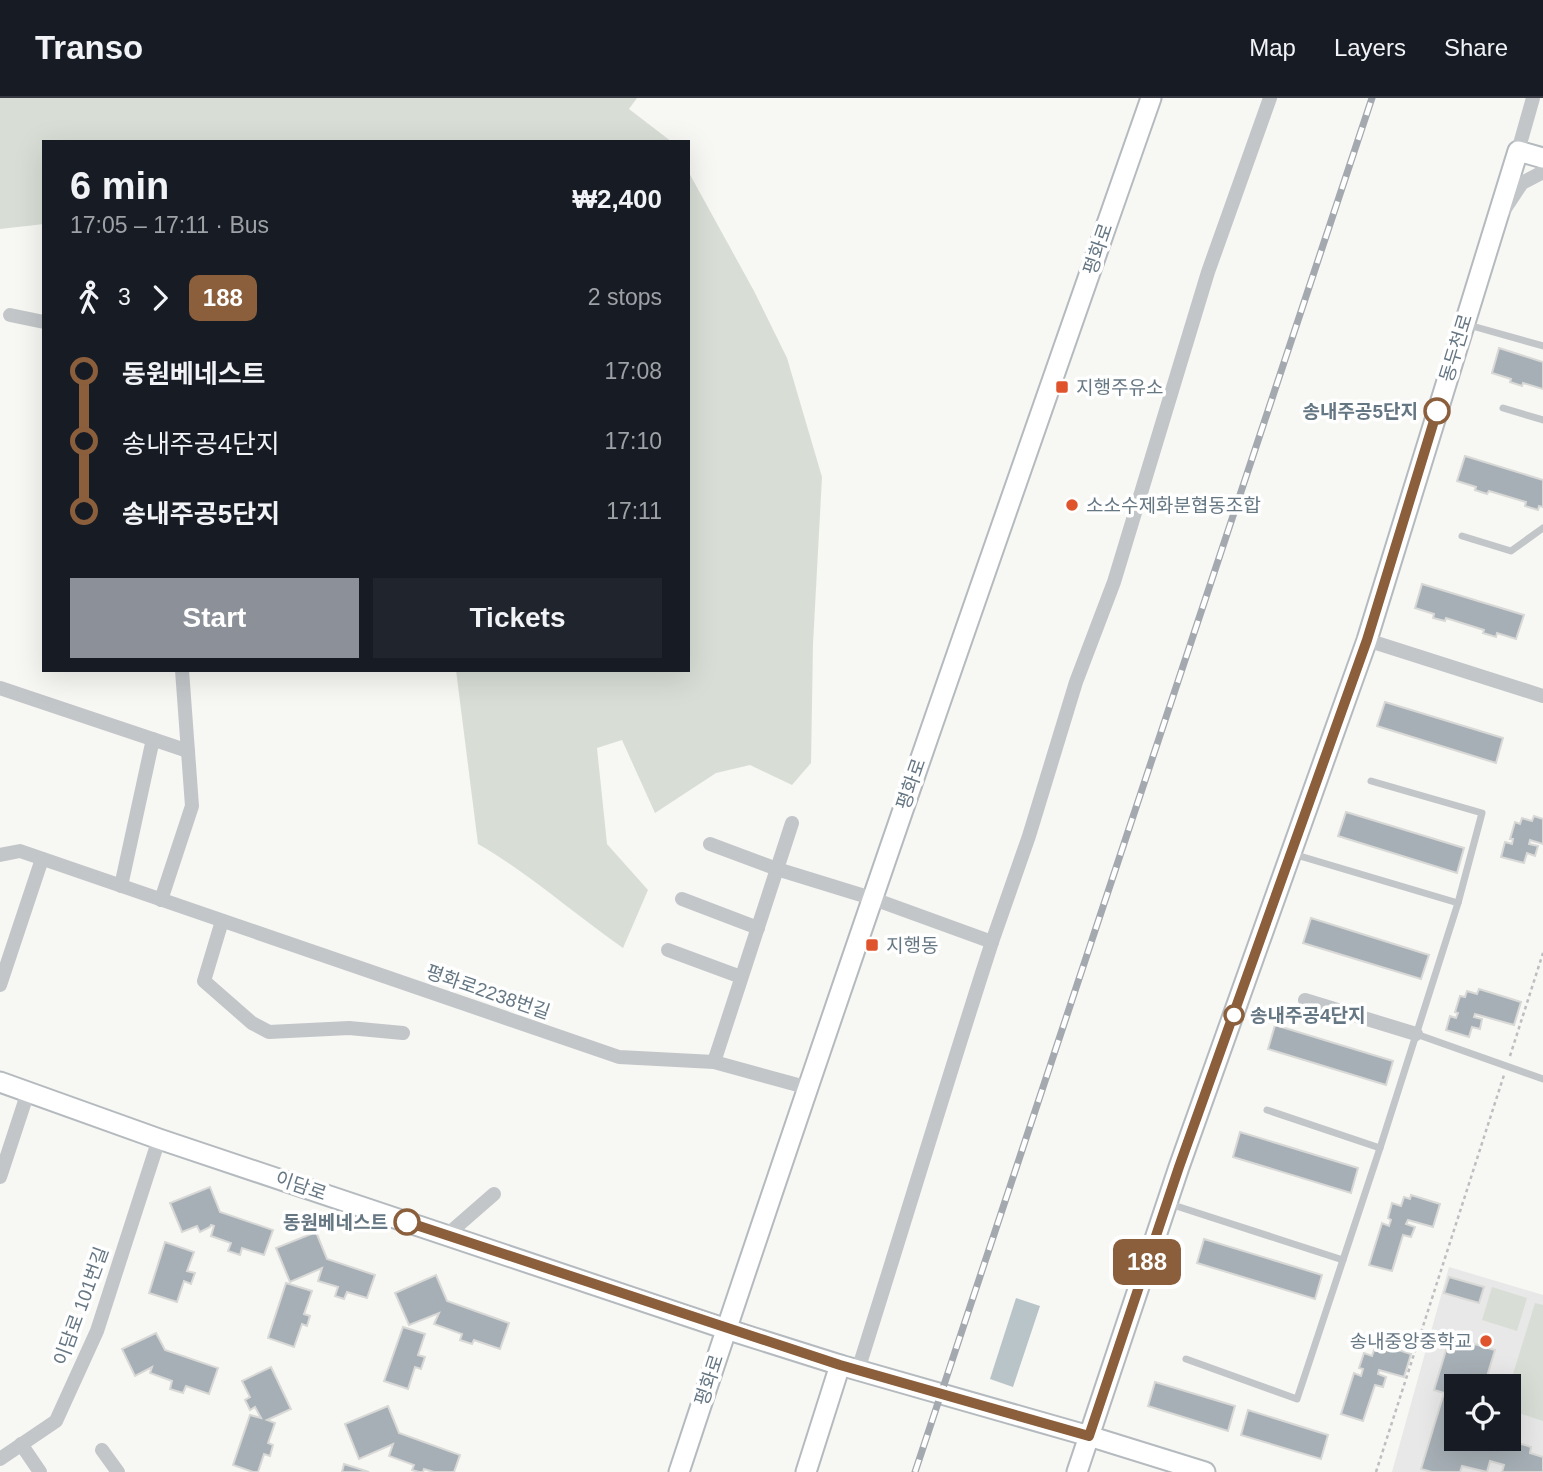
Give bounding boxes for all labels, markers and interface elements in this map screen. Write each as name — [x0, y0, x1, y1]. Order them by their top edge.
text: Transo — [35, 29, 143, 66]
text: Map — [1249, 34, 1296, 61]
text: Layers — [1334, 34, 1406, 61]
text: Share — [1444, 34, 1508, 61]
text: 6 min — [70, 165, 169, 207]
text: ₩2,400 — [572, 184, 662, 214]
text: 17:05 – 17:11 · Bus — [70, 212, 269, 238]
street label: 평화로 — [1080, 221, 1116, 277]
icon: walk — [70, 279, 108, 317]
icon: forward — [141, 279, 179, 317]
text: 3 — [118, 284, 131, 310]
text: 188 — [203, 284, 243, 311]
text: 2 stops — [588, 284, 662, 310]
street label: 동두천로 — [1436, 311, 1476, 385]
text: 17:08 — [604, 358, 662, 384]
text: 동원베네스트 — [122, 359, 266, 389]
place label: 지행주유소 — [1076, 377, 1163, 398]
marker: 지행주유소 — [1054, 379, 1070, 395]
marker: 송내주공5단지 — [1424, 398, 1450, 424]
place label: 송내주공5단지 — [1303, 401, 1418, 422]
text: 17:10 — [604, 428, 662, 454]
text: 송내주공4단지 — [122, 429, 280, 459]
place label: 소소수제화분협동조합 — [1086, 495, 1261, 516]
marker: 소소수제화분협동조합 — [1064, 497, 1080, 513]
text: 17:11 — [606, 498, 662, 524]
text: 송내주공5단지 — [122, 499, 280, 529]
button: Start — [70, 578, 359, 658]
button: Tickets — [373, 578, 662, 658]
street label: 평화로 — [893, 756, 929, 812]
place label: 지행동 — [886, 935, 938, 956]
marker: 지행동 — [864, 937, 880, 953]
street label: 평화로2238번길 — [423, 961, 553, 1023]
marker: 송내주공4단지 — [1224, 1005, 1244, 1025]
place label: 송내주공4단지 — [1250, 1005, 1365, 1026]
street label: 이담로 — [273, 1168, 329, 1204]
marker: 동원베네스트 — [394, 1209, 420, 1235]
place label: 동원베네스트 — [283, 1212, 388, 1233]
line badge: 188 — [1107, 1239, 1187, 1285]
street label: 이담로 101번길 — [50, 1244, 112, 1368]
text: 188 — [1127, 1248, 1167, 1275]
place label: 송내중앙중학교 — [1350, 1331, 1472, 1352]
marker: 송내중앙중학교 — [1478, 1333, 1494, 1349]
street label: 평화로 — [691, 1352, 727, 1408]
map controls — [1444, 1374, 1521, 1451]
button: locate — [1444, 1374, 1521, 1451]

